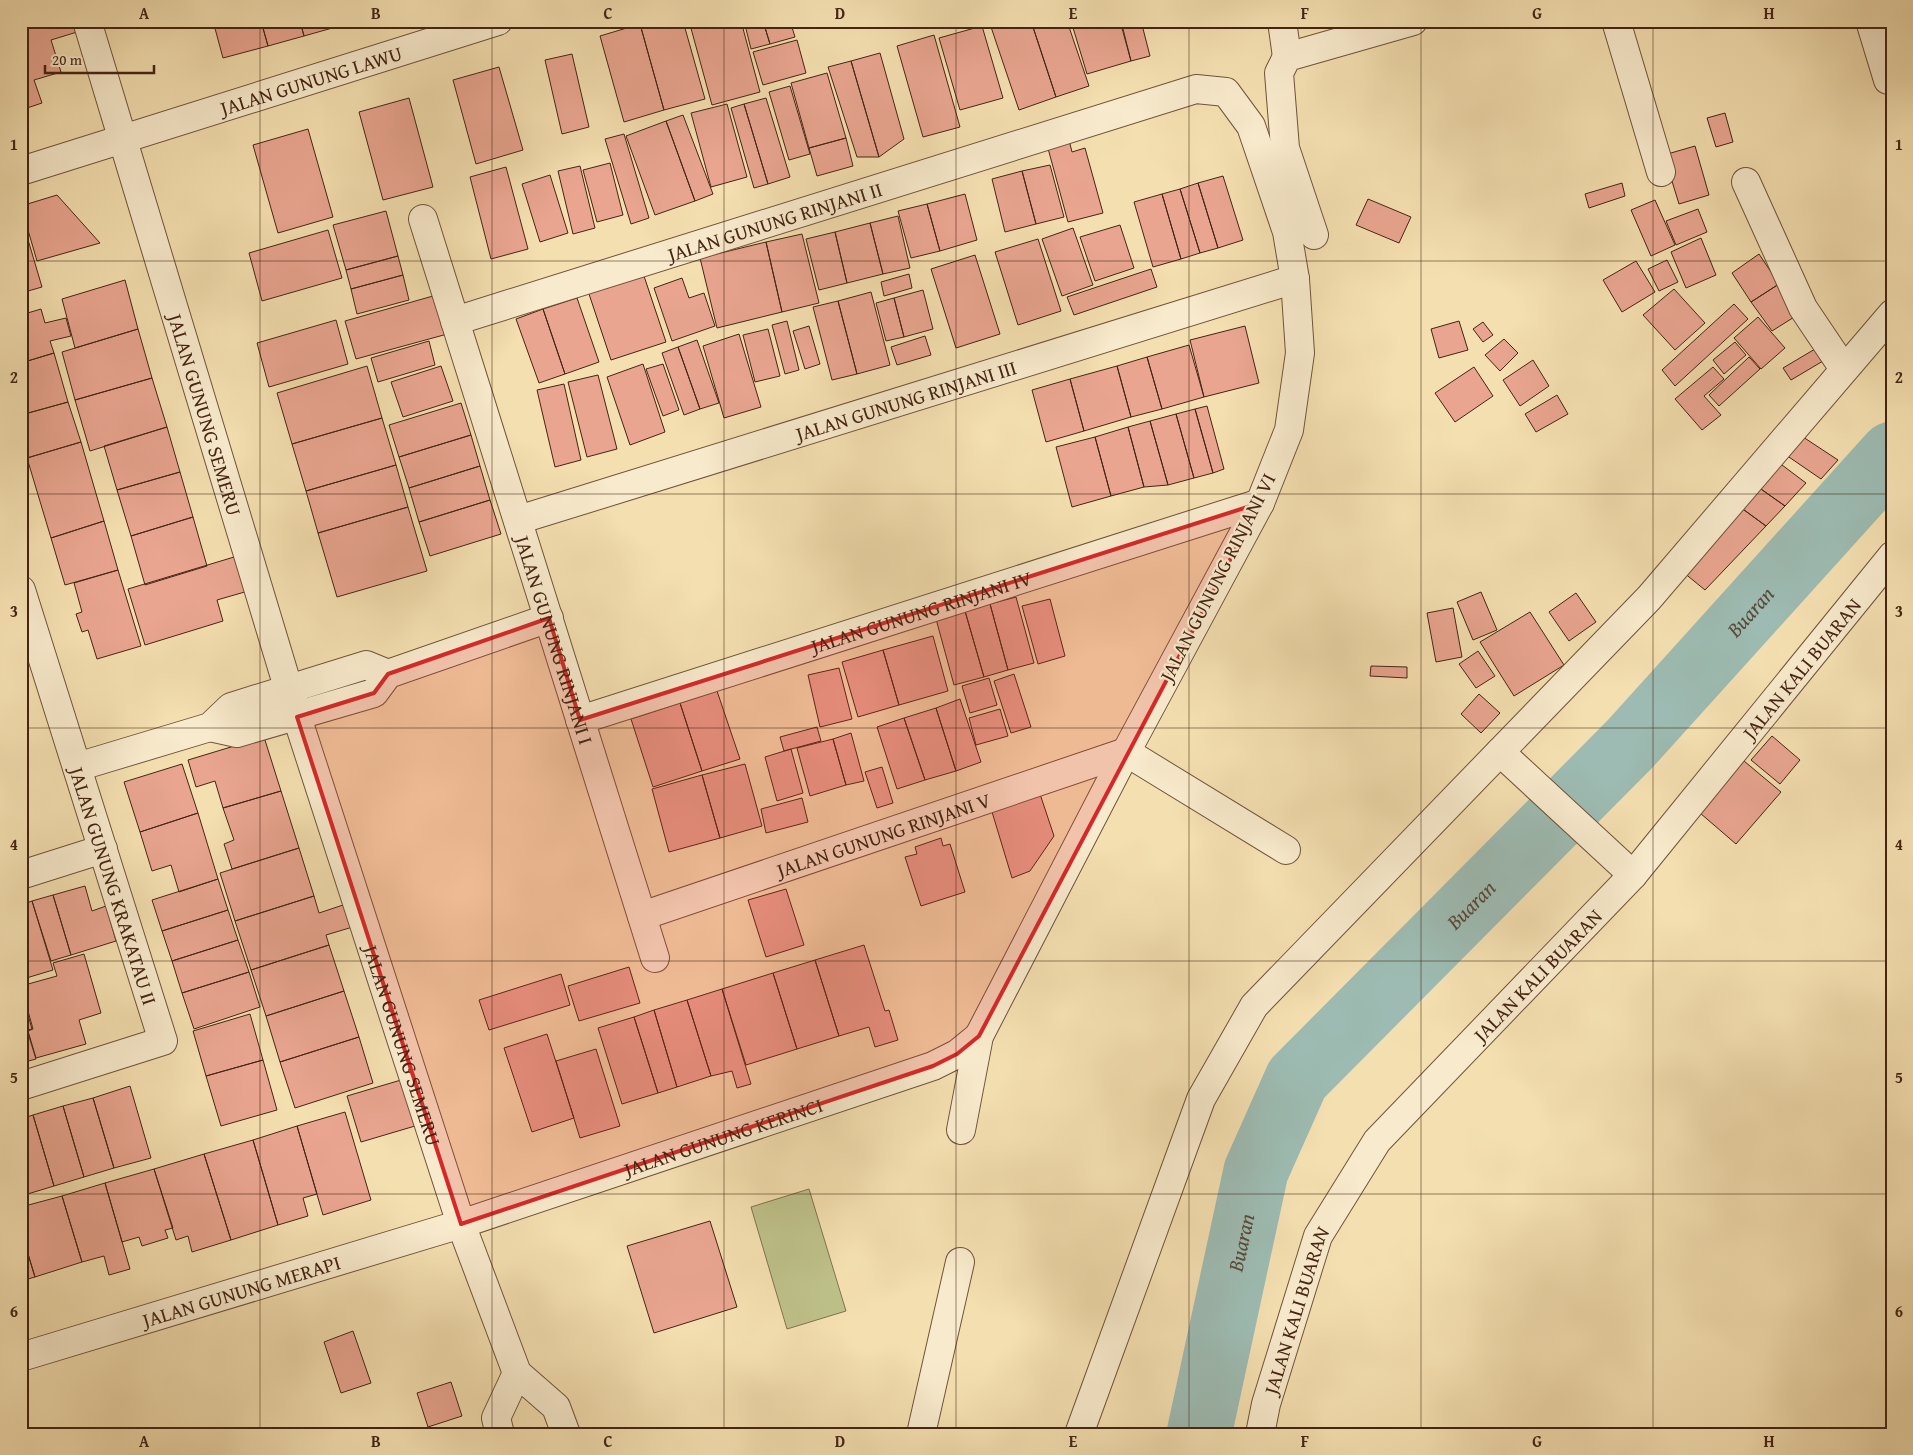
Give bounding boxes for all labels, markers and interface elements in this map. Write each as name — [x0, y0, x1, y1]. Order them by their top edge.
text: A — [139, 1, 150, 25]
text: B — [371, 1, 381, 25]
text: C — [603, 1, 613, 25]
text: D — [835, 1, 845, 25]
text: E — [1069, 1, 1078, 25]
text: F — [1301, 1, 1309, 25]
text: G — [1532, 1, 1542, 25]
text: H — [1763, 1, 1775, 25]
street label: JALAN GUNUNG LAWU — [214, 38, 406, 123]
scale bar — [45, 42, 154, 74]
text: 20 m — [52, 49, 83, 70]
text: 1 — [10, 132, 18, 156]
text: 1 — [1895, 132, 1903, 156]
street label: JALAN GUNUNG RINJANI II — [661, 174, 886, 269]
street label: JALAN GUNUNG SEMERU — [161, 307, 250, 519]
street label: JALAN GUNUNG RINJANI III — [789, 352, 1020, 448]
text: 2 — [10, 365, 18, 389]
text: 2 — [1895, 365, 1903, 389]
street label: JALAN GUNUNG RINJANI VI — [1150, 468, 1282, 689]
street label: JALAN GUNUNG RINJANI I — [508, 529, 601, 748]
street label: JALAN GUNUNG RINJANI IV — [804, 562, 1035, 661]
water label: Buaran — [1718, 579, 1781, 644]
street label: JALAN KALI BUARAN — [1733, 591, 1867, 747]
text: 3 — [10, 599, 18, 623]
text: 3 — [1895, 599, 1903, 623]
street label: JALAN GUNUNG KRAKATAU II — [62, 760, 165, 1008]
street label: JALAN GUNUNG RINJANI V — [770, 784, 994, 885]
text: 4 — [10, 832, 18, 856]
text: 4 — [1895, 832, 1903, 856]
water label: Buaran — [1438, 872, 1502, 937]
street label: JALAN KALI BUARAN — [1464, 902, 1608, 1050]
street label: JALAN GUNUNG SEMERU — [356, 938, 449, 1149]
text: 5 — [10, 1065, 18, 1089]
text: 5 — [1895, 1065, 1903, 1089]
street label: JALAN GUNUNG KERINCI — [617, 1090, 826, 1184]
water label: Buaran — [1219, 1210, 1262, 1275]
street label: JALAN KALI BUARAN — [1255, 1220, 1335, 1401]
street label: JALAN GUNUNG MERAPI — [136, 1247, 344, 1335]
text: 6 — [10, 1299, 18, 1323]
text: 6 — [1895, 1299, 1903, 1323]
text: A — [139, 1429, 150, 1453]
text: B — [371, 1429, 381, 1453]
text: C — [603, 1429, 613, 1453]
text: D — [835, 1429, 845, 1453]
text: E — [1069, 1429, 1078, 1453]
text: F — [1301, 1429, 1309, 1453]
text: G — [1532, 1429, 1542, 1453]
text: H — [1763, 1429, 1775, 1453]

